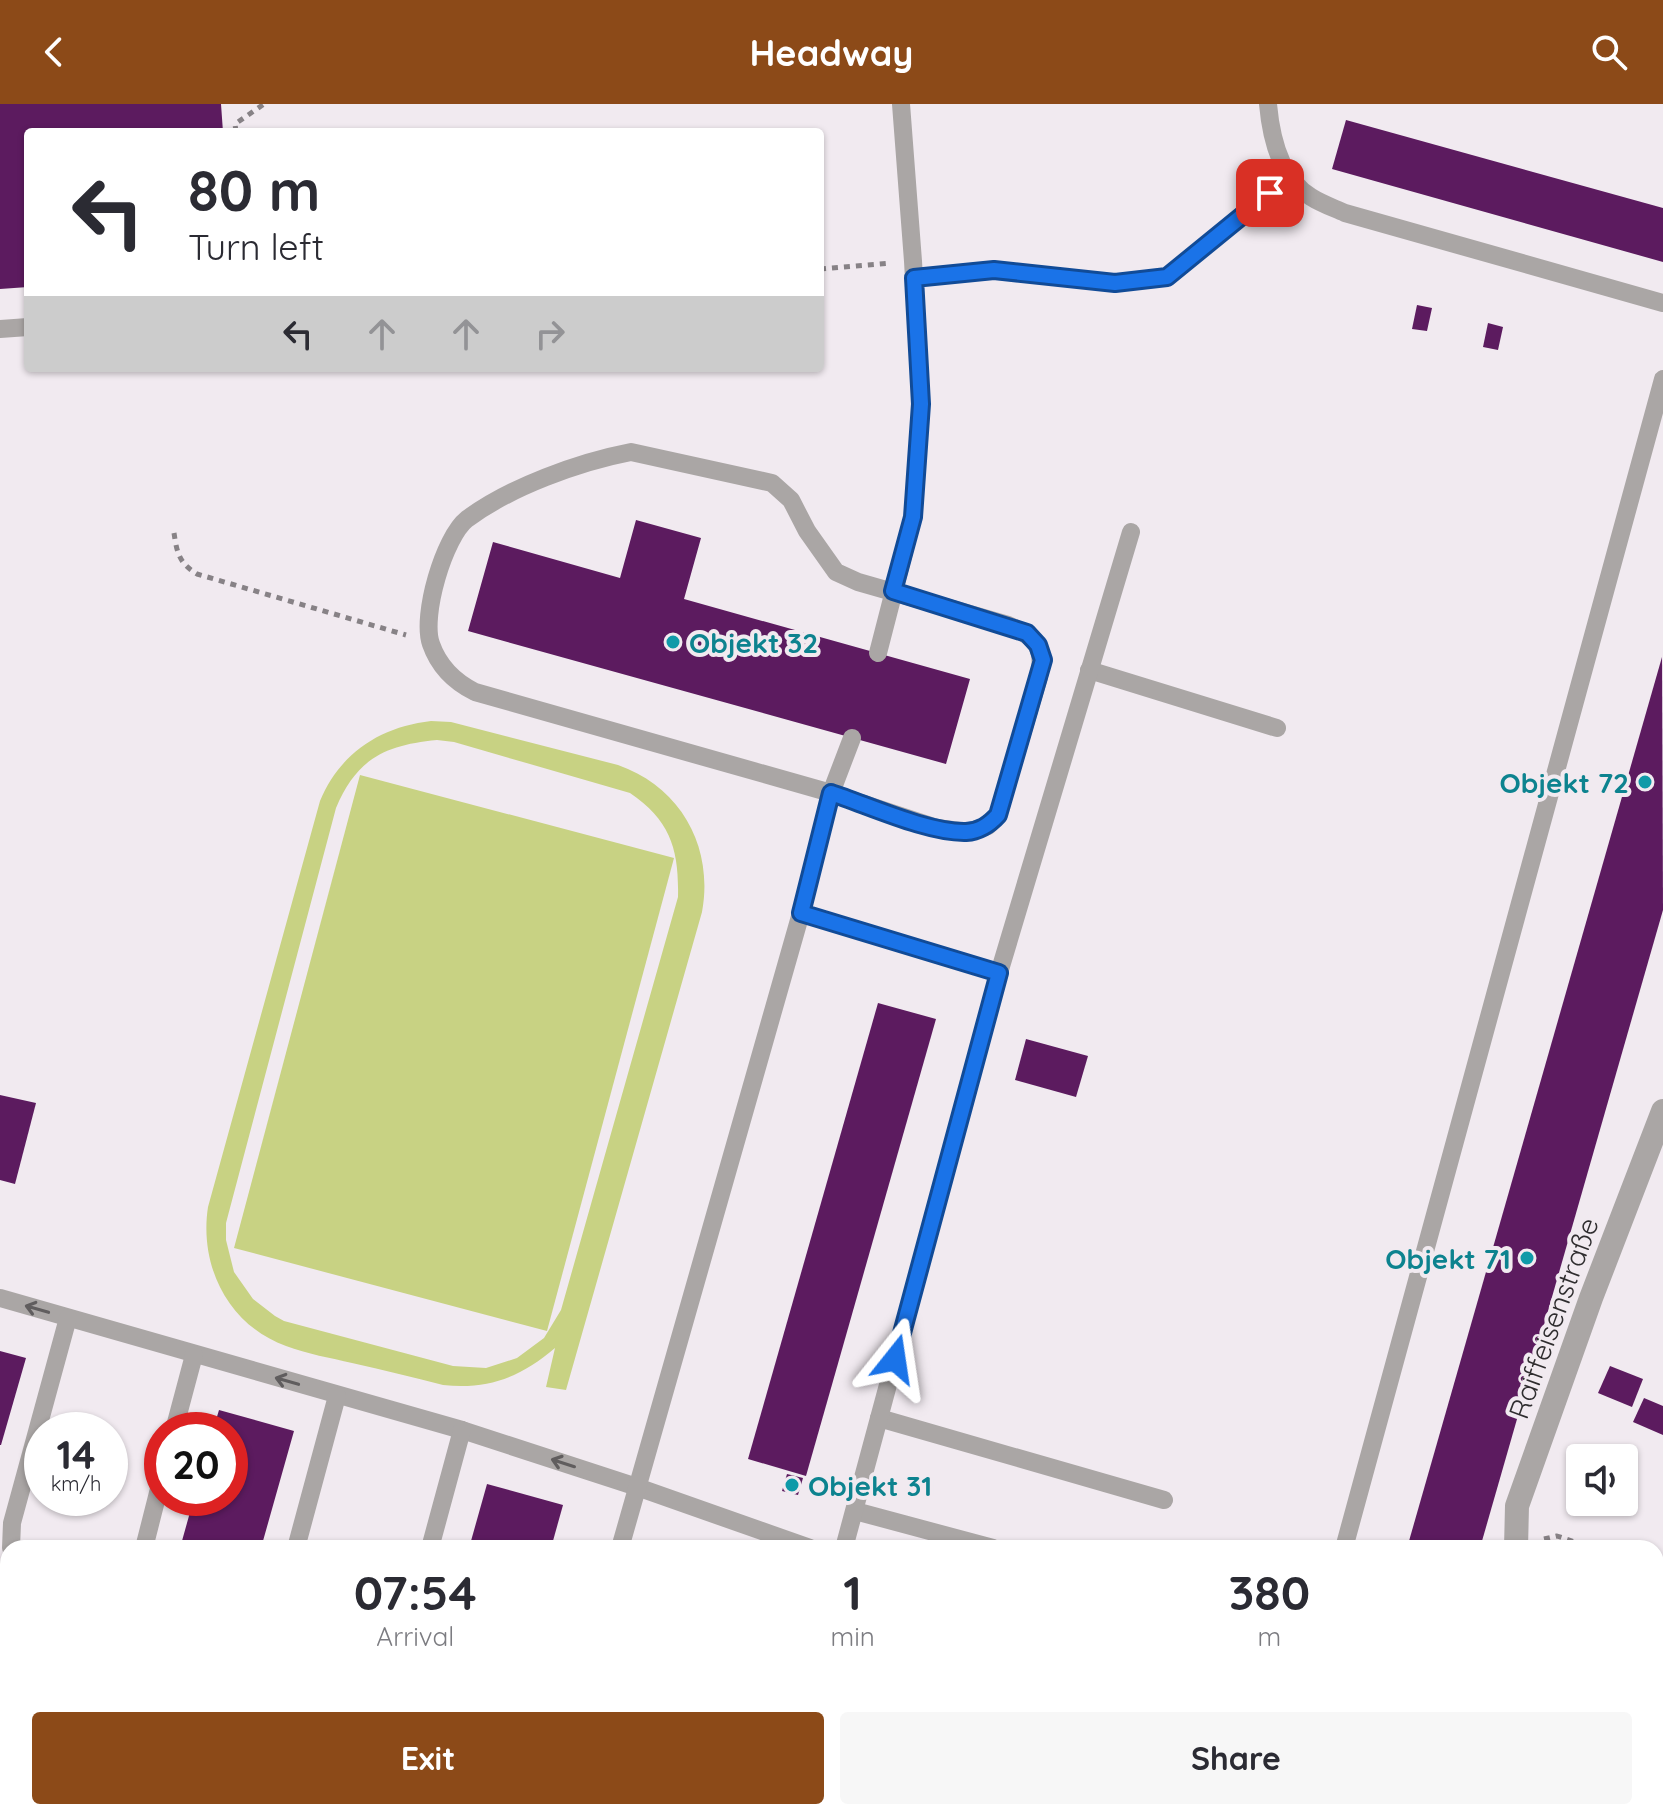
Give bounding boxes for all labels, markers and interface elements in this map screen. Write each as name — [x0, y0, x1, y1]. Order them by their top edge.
icon: back — [32, 30, 76, 74]
text: Headway — [749, 30, 914, 75]
icon: search — [1587, 30, 1631, 74]
text: 80 m — [188, 155, 320, 225]
pin — [1236, 159, 1304, 227]
icon: left — [56, 160, 160, 264]
icon: arrive — [1248, 171, 1292, 215]
text: Turn left — [188, 224, 324, 269]
icon: left — [276, 312, 320, 356]
icon: ahead — [360, 312, 404, 356]
icon: ahead — [444, 312, 488, 356]
icon: right — [528, 312, 572, 356]
place label: Objekt 32 — [689, 625, 818, 660]
marker: Objekt 32 — [664, 633, 682, 651]
place label: Objekt 72 — [1499, 765, 1629, 800]
marker: Objekt 72 — [1636, 773, 1654, 791]
street label: Raiffeisenstraße — [1500, 1213, 1606, 1423]
place label: Objekt 71 — [1385, 1241, 1511, 1276]
marker: Objekt 71 — [1518, 1249, 1536, 1267]
one-way arrow — [25, 1301, 51, 1316]
position arrow — [853, 1317, 937, 1401]
one-way arrow — [274, 1373, 300, 1388]
speed limit sign: 20 — [144, 1412, 248, 1516]
text: 14 — [56, 1429, 96, 1479]
map controls — [1566, 1444, 1638, 1516]
button: sound — [1566, 1444, 1638, 1516]
one-way arrow — [551, 1454, 576, 1469]
place label: Objekt 31 — [808, 1468, 932, 1503]
text: km/h — [51, 1471, 101, 1496]
marker: Objekt 31 — [783, 1476, 801, 1494]
text: 07:54 — [354, 1562, 477, 1622]
text: 1 — [843, 1562, 862, 1622]
text: 380 — [1229, 1562, 1310, 1622]
text: Arrival — [376, 1620, 454, 1653]
text: min — [830, 1620, 875, 1653]
text: m — [1258, 1620, 1281, 1653]
button: Exit — [32, 1712, 824, 1804]
button: Share — [840, 1712, 1632, 1804]

